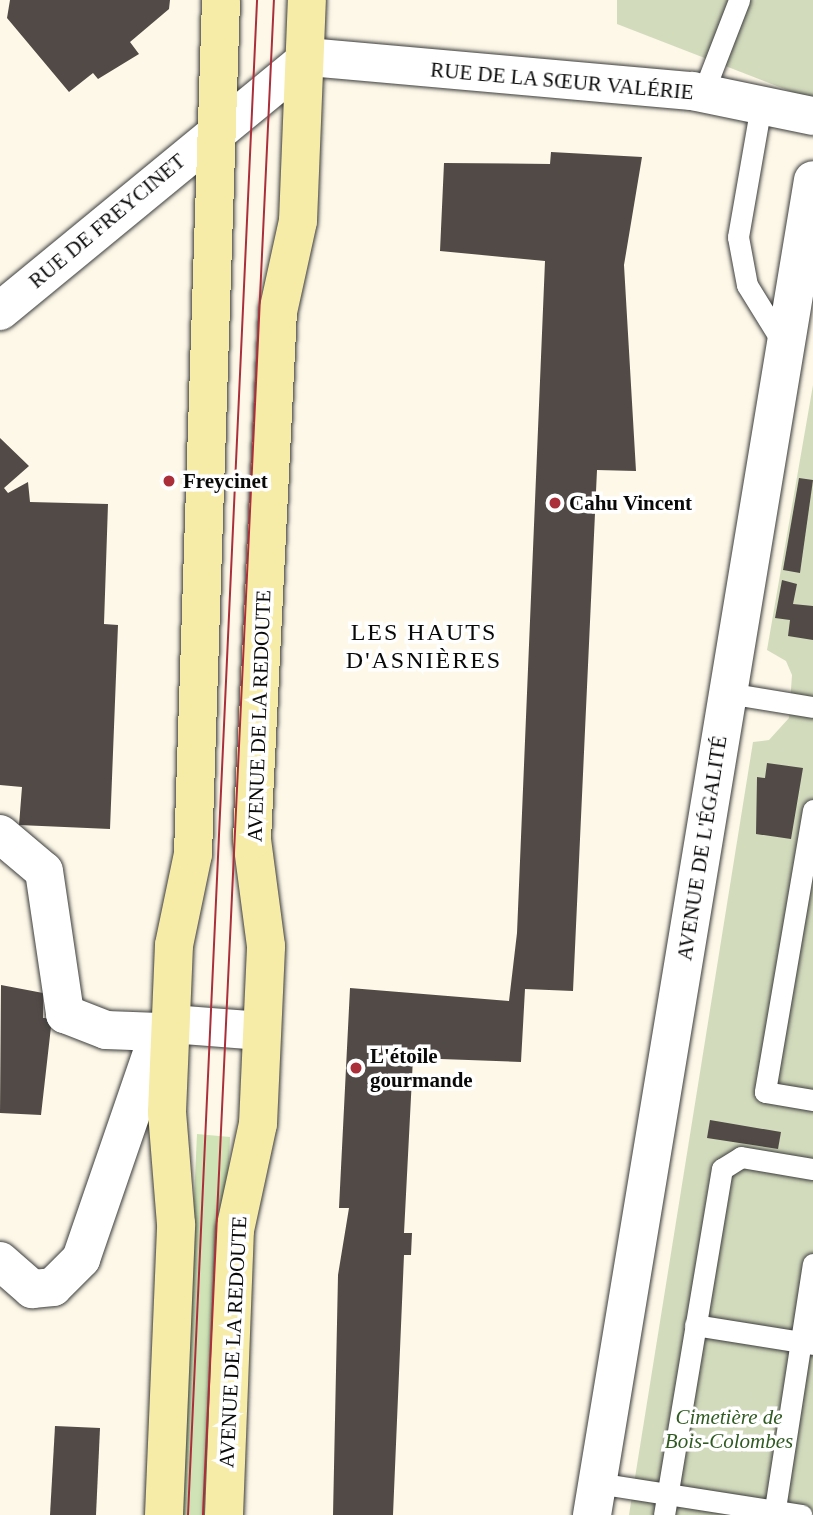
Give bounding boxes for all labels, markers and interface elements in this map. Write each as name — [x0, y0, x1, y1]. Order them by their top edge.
street label: RUE DE LA SŒUR VALÉRIE — [429, 57, 695, 105]
street label: RUE DE FREYCINET — [24, 148, 190, 294]
place label: Freycinet — [183, 468, 268, 494]
marker: Freycinet — [161, 473, 177, 489]
place label: Cahu Vincent — [569, 490, 692, 516]
marker: Cahu Vincent — [547, 495, 563, 511]
street label: AVENUE DE LA REDOUTE — [242, 589, 276, 843]
district label: LES HAUTS D'ASNIÈRES — [347, 619, 501, 675]
street label: AVENUE DE L'ÉGALITÉ — [672, 734, 732, 962]
place label: L'étoile gourmande — [370, 1043, 473, 1093]
marker: L'étoile gourmande — [348, 1060, 364, 1076]
street label: AVENUE DE LA REDOUTE — [214, 1215, 252, 1469]
park label: Cimetière de Bois-Colombes — [665, 1404, 793, 1454]

